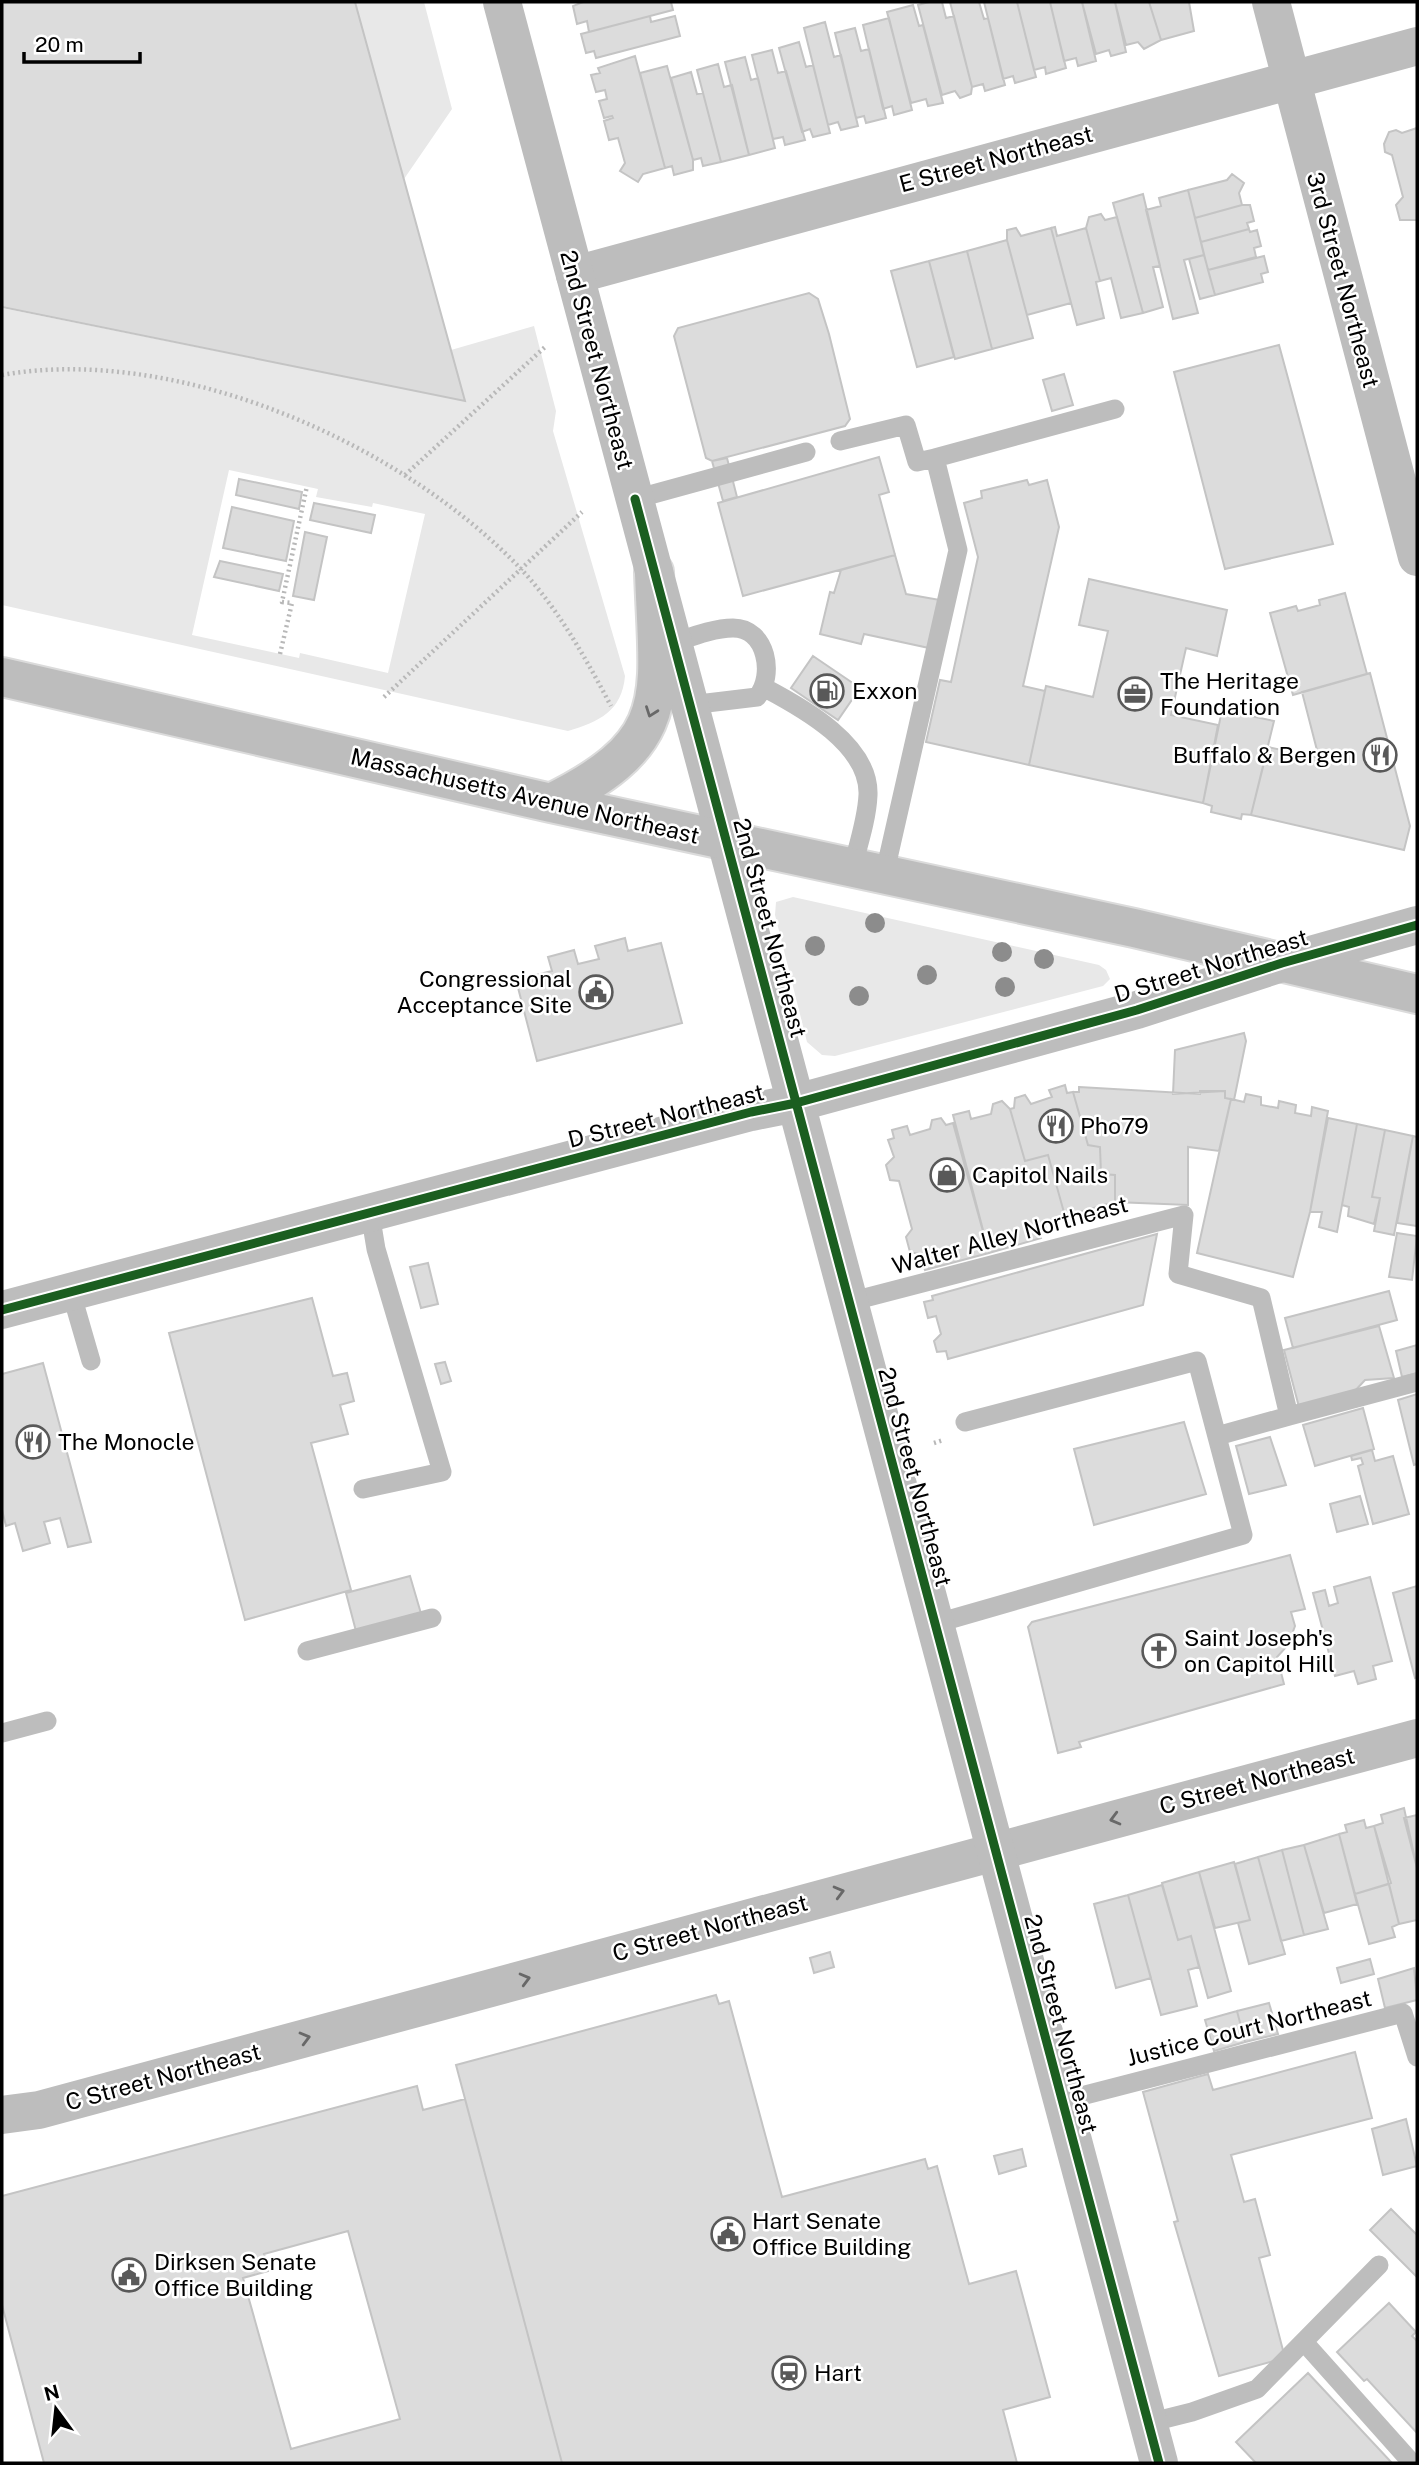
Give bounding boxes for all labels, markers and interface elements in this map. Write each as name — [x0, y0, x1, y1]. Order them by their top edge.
scale bar — [24, 21, 140, 65]
text: 20 m — [35, 32, 84, 57]
street label: E Street Northeast — [896, 120, 1096, 197]
street label: 3rd Street Northeast — [1302, 169, 1385, 391]
street label: 2nd Street Northeast — [555, 247, 640, 472]
place label: The Heritage Foundation — [1160, 667, 1299, 720]
fuel station icon: Exxon — [808, 672, 846, 710]
office icon: The Heritage Foundation — [1116, 675, 1154, 713]
place label: Exxon — [852, 677, 918, 704]
one-way arrow — [645, 705, 659, 718]
restaurant icon: Buffalo & Bergen — [1361, 736, 1399, 774]
place label: Buffalo & Bergen — [1173, 741, 1356, 768]
street label: Massachusetts Avenue Northeast — [348, 742, 702, 849]
street label: 2nd Street Northeast — [728, 815, 813, 1040]
street label: D Street Northeast — [1111, 923, 1311, 1008]
place label: Congressional Acceptance Site — [396, 965, 572, 1018]
public building icon: Congressional Acceptance Site — [577, 973, 615, 1011]
street label: D Street Northeast — [565, 1078, 767, 1153]
restaurant icon: Pho79 — [1037, 1107, 1075, 1145]
place label: Pho79 — [1080, 1112, 1149, 1139]
shop icon: Capitol Nails — [928, 1156, 966, 1194]
place label: Capitol Nails — [972, 1161, 1108, 1188]
street label: Walter Alley Northeast — [889, 1190, 1131, 1279]
street label: 2nd Street Northeast — [873, 1364, 958, 1589]
restaurant icon: The Monocle — [14, 1423, 52, 1461]
place label: The Monocle — [58, 1428, 195, 1455]
place label: Saint Joseph's on Capitol Hill — [1184, 1624, 1335, 1677]
church icon: Saint Joseph's on Capitol Hill — [1140, 1632, 1178, 1670]
street label: C Street Northeast — [1156, 1741, 1357, 1820]
one-way arrow — [1109, 1811, 1121, 1825]
one-way arrow — [832, 1886, 844, 1901]
street label: C Street Northeast — [609, 1888, 810, 1967]
street label: 2nd Street Northeast — [1019, 1911, 1104, 2136]
one-way arrow — [519, 1972, 531, 1987]
street label: Justice Court Northeast — [1124, 1984, 1374, 2071]
one-way arrow — [299, 2032, 311, 2046]
street label: C Street Northeast — [62, 2037, 263, 2116]
place label: Hart Senate Office Building — [752, 2207, 911, 2260]
public building icon: Hart Senate Office Building — [709, 2215, 747, 2253]
place label: Dirksen Senate Office Building — [154, 2248, 317, 2301]
public building icon: Dirksen Senate Office Building — [110, 2256, 148, 2294]
station icon: Hart — [770, 2354, 808, 2392]
place label: Hart — [814, 2359, 862, 2386]
north arrow — [21, 2374, 91, 2444]
text: N — [42, 2380, 62, 2405]

